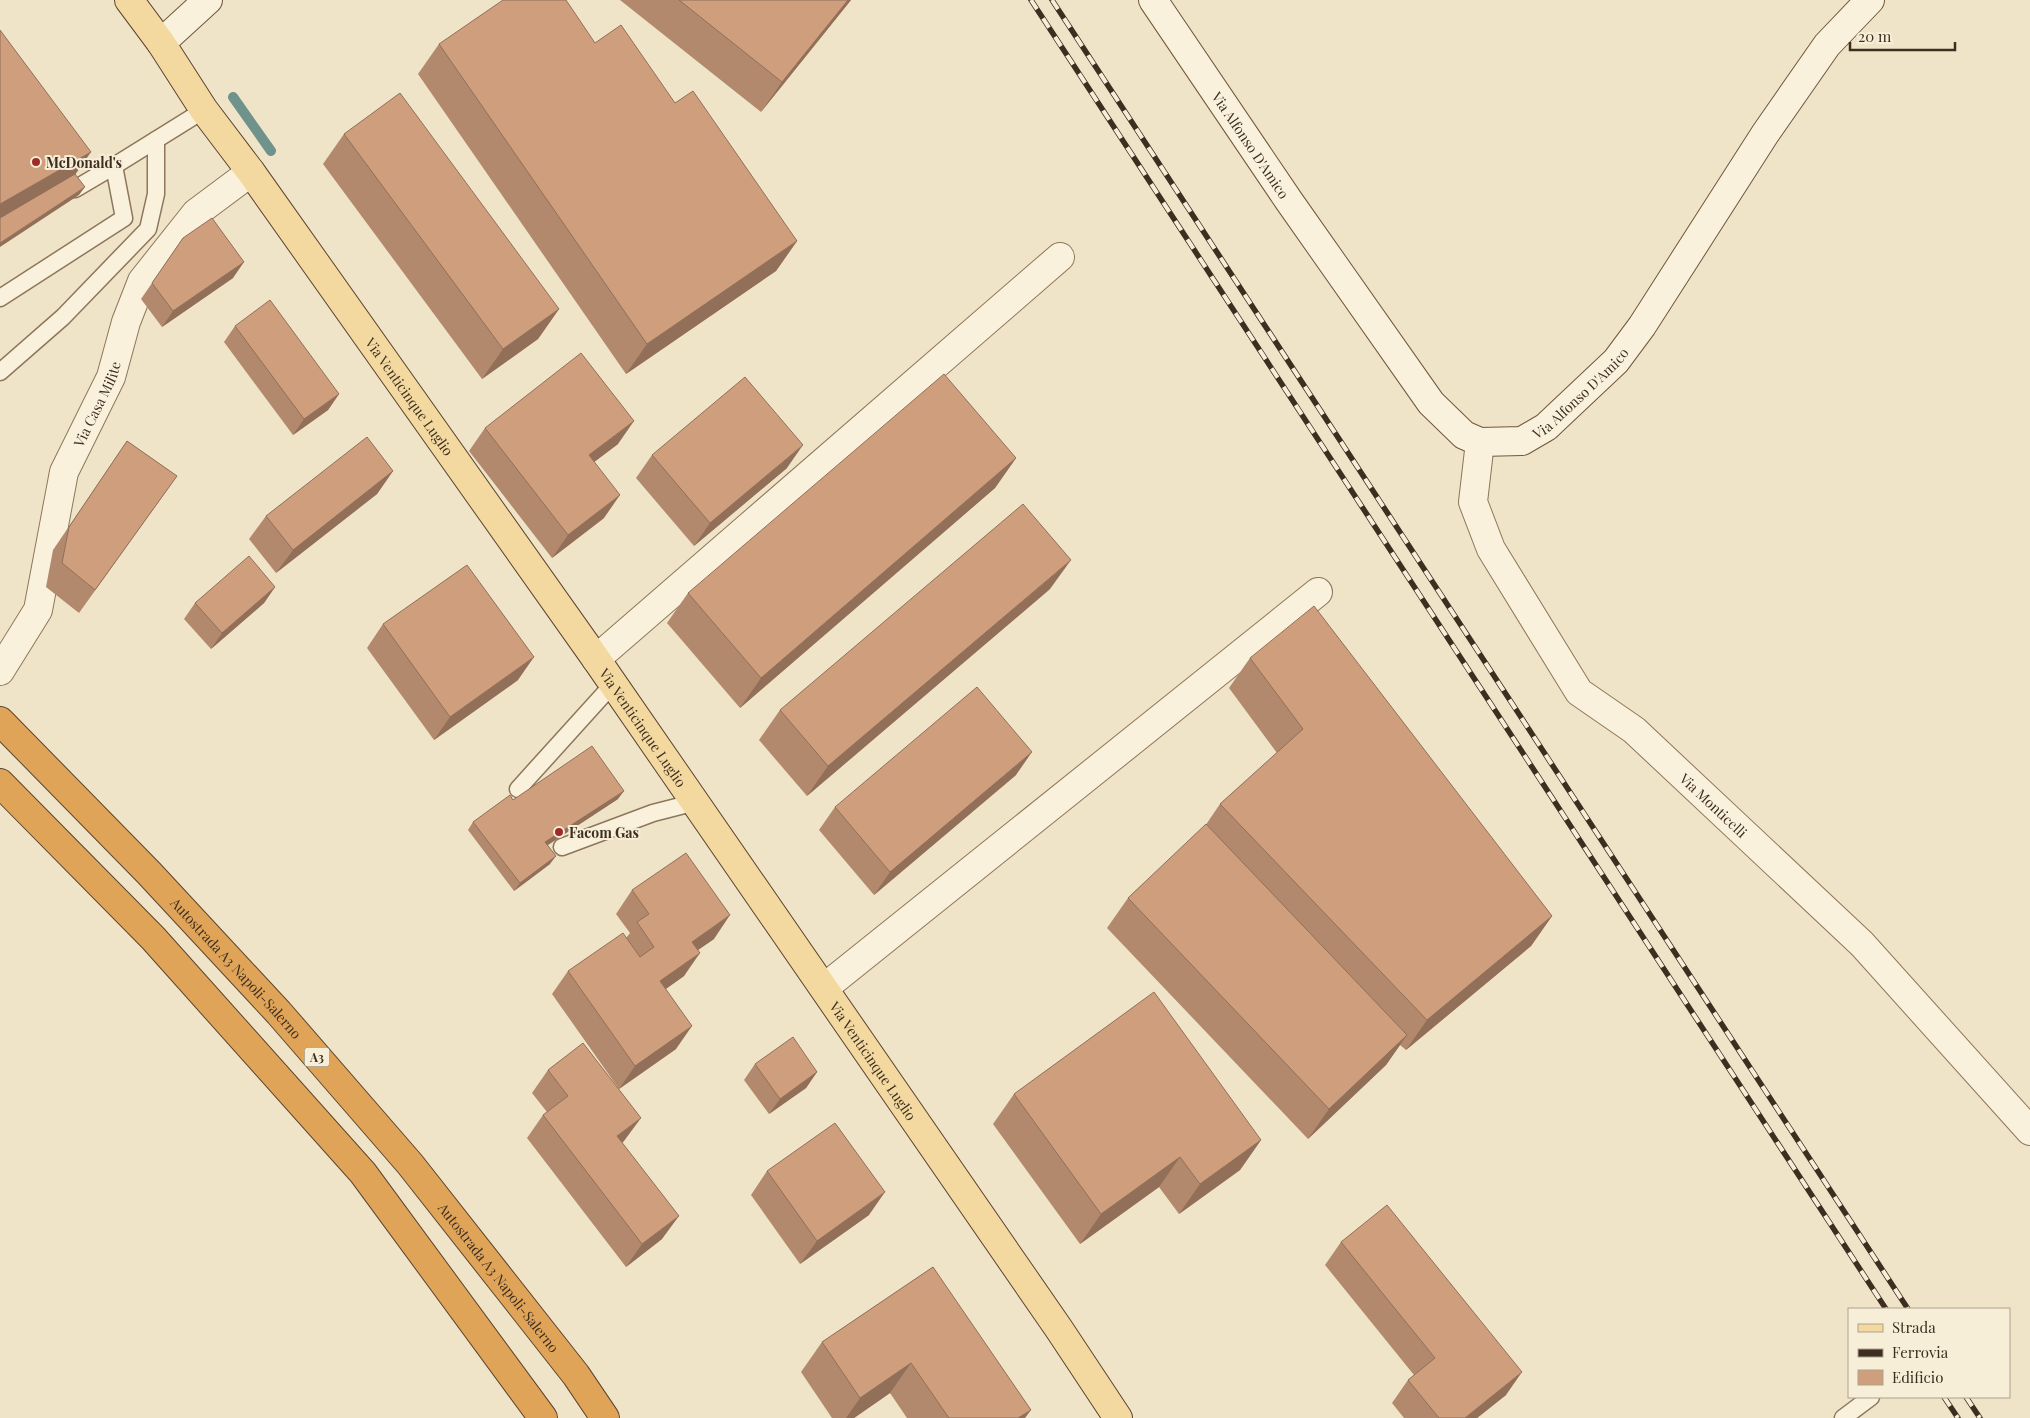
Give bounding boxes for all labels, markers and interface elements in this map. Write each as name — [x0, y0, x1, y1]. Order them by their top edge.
scale bar — [1850, 20, 1955, 52]
text: 20 m — [1858, 26, 1892, 46]
street label: Via Alfonso D'Amico — [1208, 87, 1294, 202]
place label: McDonald's — [46, 153, 122, 172]
marker: McDonald's — [30, 156, 42, 168]
street label: Via Venticinque Luglio — [361, 333, 458, 459]
street label: Via Alfonso D'Amico — [1528, 343, 1632, 443]
street label: Via Casa Milite — [68, 359, 124, 451]
street label: Via Venticinque Luglio — [595, 663, 691, 791]
street label: Via Monticelli — [1675, 768, 1752, 841]
place label: Facom Gas — [569, 823, 639, 842]
marker: Facom Gas — [553, 826, 565, 838]
street label: Autostrada A3 Napoli-Salerno — [166, 893, 307, 1043]
street label: Via Venticinque Luglio — [825, 997, 921, 1124]
road number: A3 — [304, 1048, 330, 1066]
street label: Autostrada A3 Napoli-Salerno — [434, 1198, 564, 1356]
legend — [1848, 1308, 2010, 1398]
text: Strada — [1892, 1317, 1936, 1337]
text: Ferrovia — [1892, 1342, 1949, 1362]
text: Edificio — [1892, 1367, 1943, 1387]

